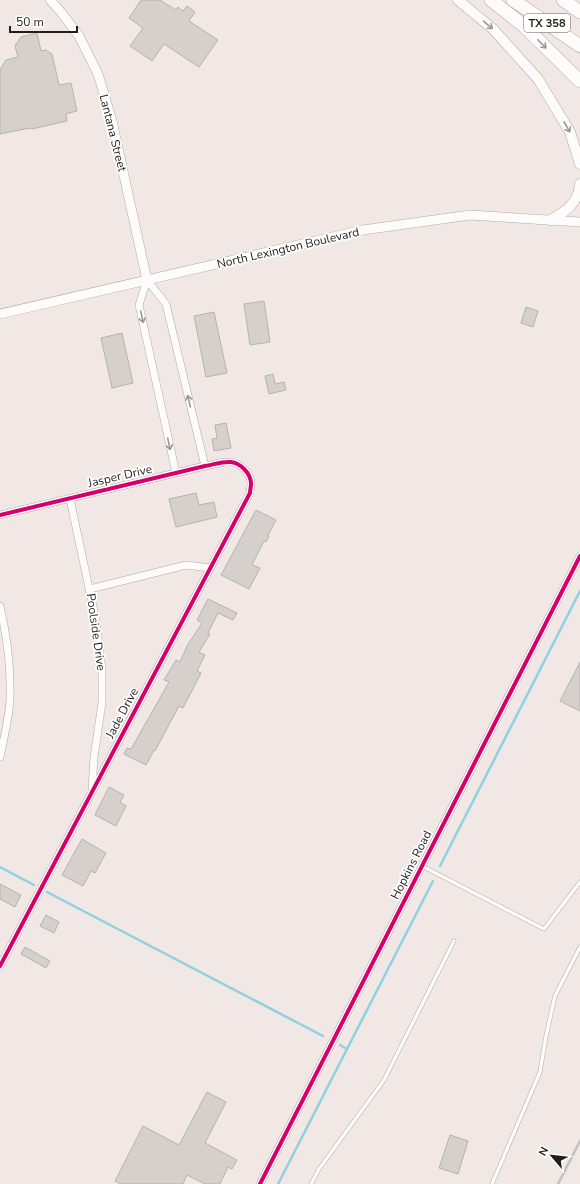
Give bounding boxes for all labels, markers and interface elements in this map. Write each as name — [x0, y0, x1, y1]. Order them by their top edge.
scale bar — [10, 8, 77, 34]
text: 50 m — [16, 14, 44, 30]
road number: TX 358 — [524, 14, 570, 32]
one-way arrow — [483, 20, 493, 29]
one-way arrow — [537, 39, 547, 49]
street label: Lantana Street — [96, 93, 131, 174]
one-way arrow — [564, 121, 572, 133]
street label: North Lexington Boulevard — [215, 224, 361, 272]
one-way arrow — [138, 310, 146, 323]
one-way arrow — [185, 395, 193, 408]
one-way arrow — [166, 437, 174, 450]
street label: Jasper Drive — [85, 461, 154, 491]
street label: Poolside Drive — [83, 592, 109, 672]
street label: Jade Drive — [102, 685, 142, 742]
street label: Hopkins Road — [387, 828, 435, 902]
north arrow — [532, 1136, 572, 1176]
text: N — [535, 1144, 552, 1159]

